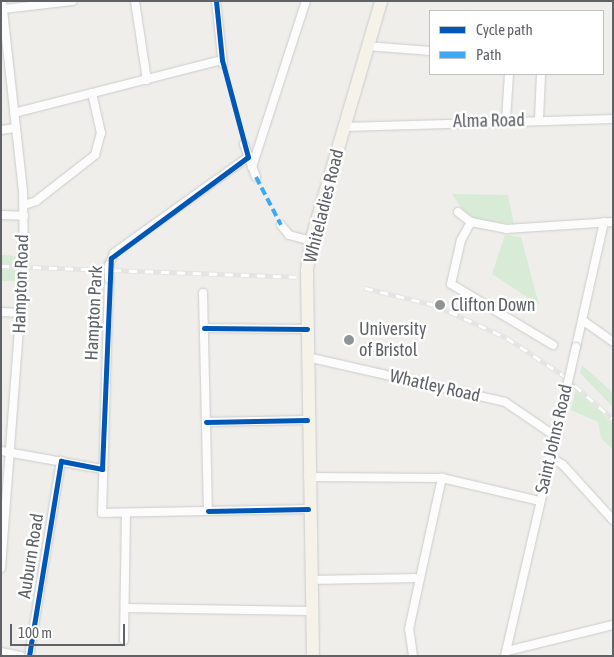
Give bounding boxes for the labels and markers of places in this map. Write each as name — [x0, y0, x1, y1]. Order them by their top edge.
place label: Clifton Down — [451, 294, 535, 316]
marker: Clifton Down — [433, 298, 447, 312]
place label: University of Bristol — [359, 319, 426, 362]
marker: University of Bristol — [343, 334, 355, 346]

